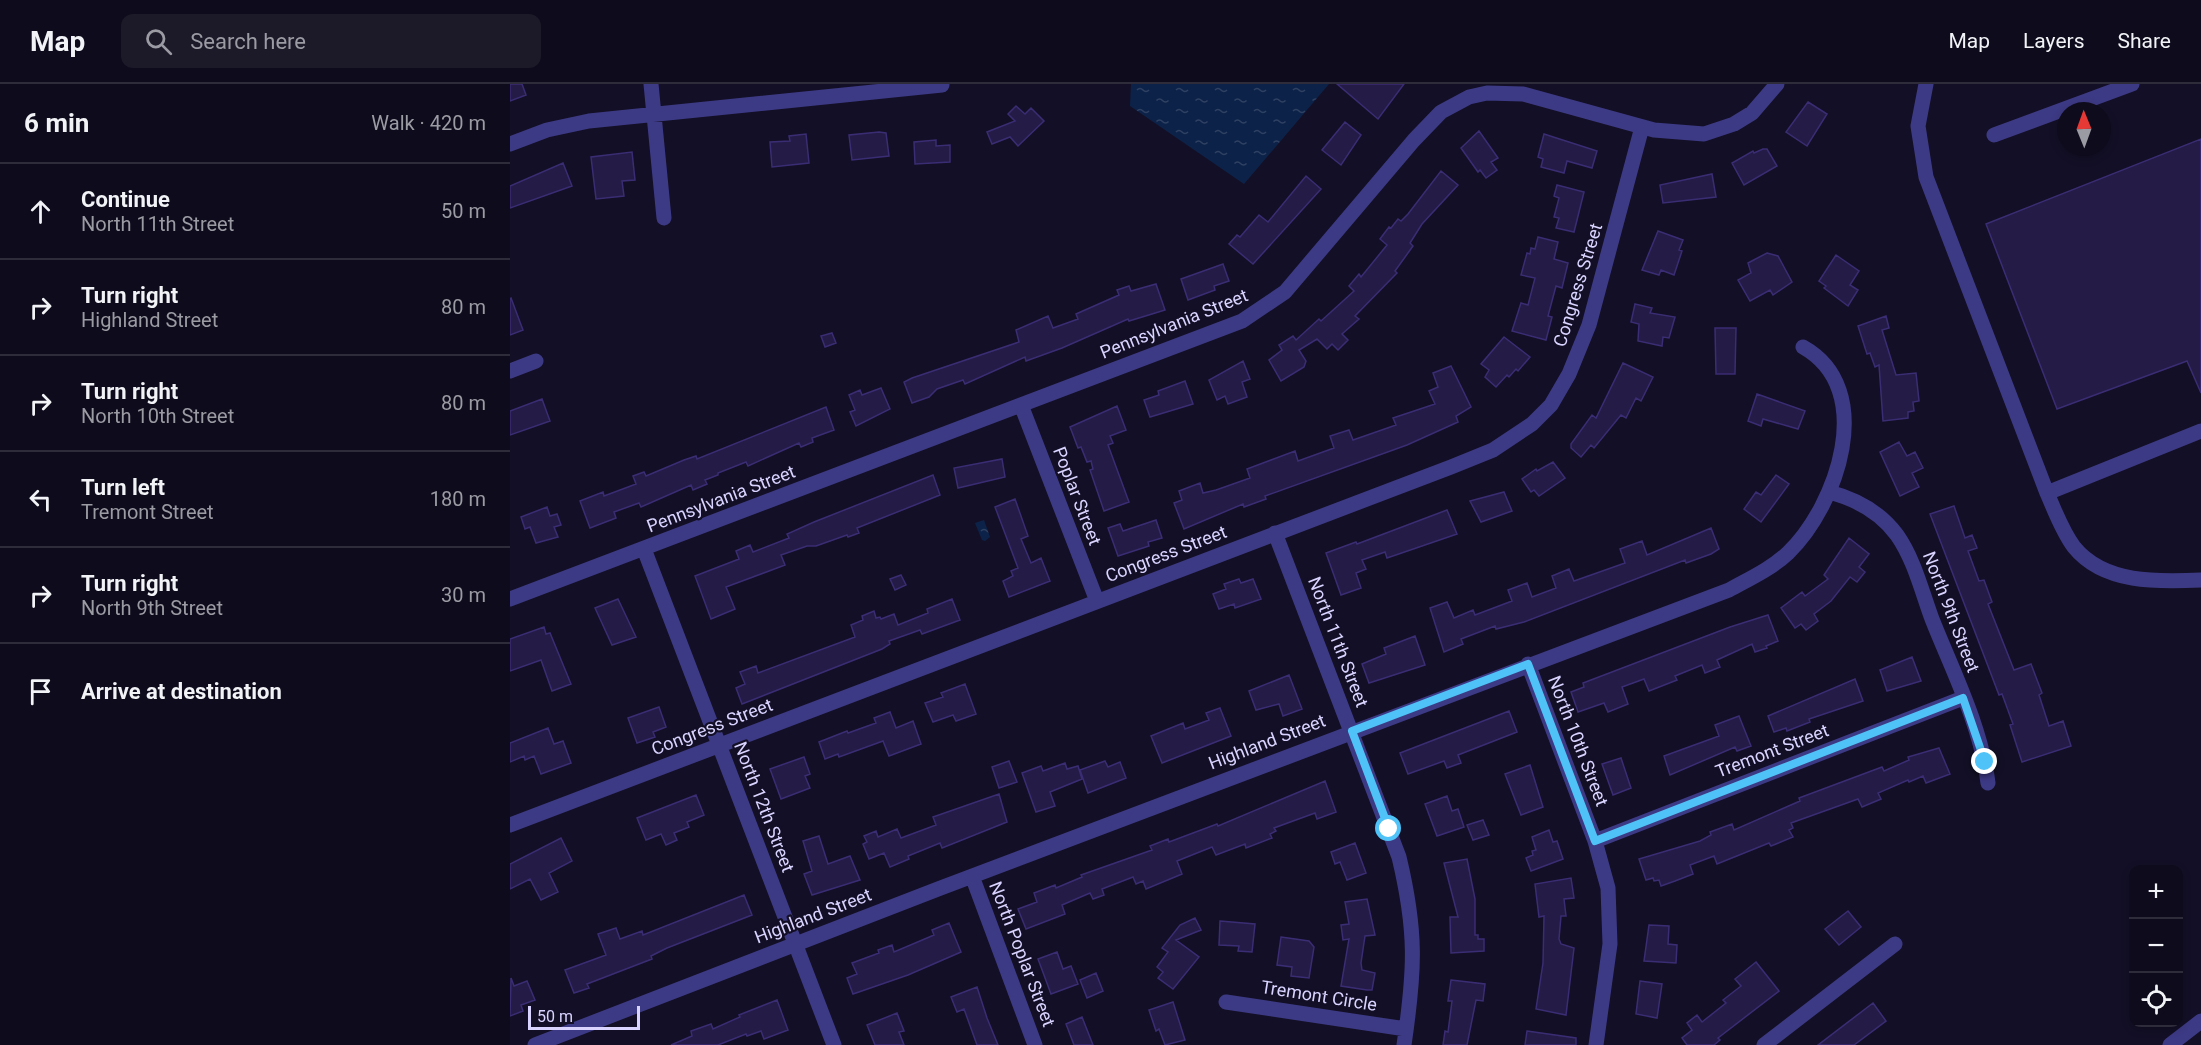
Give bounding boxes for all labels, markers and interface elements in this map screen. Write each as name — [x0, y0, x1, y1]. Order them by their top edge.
search box — [121, 14, 541, 68]
text: Map — [30, 25, 85, 58]
icon: search — [142, 25, 175, 58]
text: Search here — [190, 29, 306, 54]
text: Map — [1948, 29, 1990, 53]
text: Layers — [2023, 29, 2084, 53]
text: Share — [2117, 29, 2171, 53]
north arrow — [2057, 102, 2111, 156]
text: 6 min — [24, 108, 89, 138]
text: Walk · 420 m — [371, 111, 486, 135]
text: Continue — [81, 187, 170, 212]
icon: ahead — [24, 195, 57, 228]
text: 50 m — [441, 199, 486, 223]
text: North 11th Street — [81, 212, 234, 236]
street label: Congress Street — [1549, 220, 1606, 349]
text: Turn right — [81, 283, 178, 308]
street label: Pennsylvania Street — [1097, 284, 1251, 363]
icon: right — [24, 291, 57, 324]
text: 80 m — [441, 295, 486, 319]
text: Highland Street — [81, 308, 218, 332]
text: Turn right — [81, 379, 178, 404]
icon: right — [24, 387, 57, 420]
text: 80 m — [441, 391, 486, 415]
text: North 10th Street — [81, 404, 234, 428]
street label: Poplar Street — [1049, 444, 1106, 548]
street label: Pennsylvania Street — [644, 461, 798, 537]
text: Turn left — [81, 475, 165, 500]
icon: left — [24, 483, 57, 516]
text: 180 m — [430, 487, 486, 511]
text: Tremont Street — [81, 500, 214, 524]
street label: Congress Street — [1102, 521, 1229, 586]
street label: North 9th Street — [1919, 548, 1984, 675]
text: Turn right — [81, 571, 178, 596]
street label: North 11th Street — [1304, 574, 1373, 710]
icon: right — [24, 579, 57, 612]
text: 30 m — [441, 583, 486, 607]
text: North 9th Street — [81, 596, 223, 620]
street label: North 10th Street — [1544, 673, 1613, 809]
icon: arrive — [24, 675, 57, 708]
text: Arrive at destination — [81, 679, 282, 704]
street label: Congress Street — [648, 694, 775, 759]
street label: Highland Street — [1205, 710, 1328, 773]
street label: Tremont Street — [1712, 719, 1831, 782]
street label: North 12th Street — [730, 739, 799, 875]
route end — [1971, 748, 1997, 774]
route start — [1375, 815, 1401, 841]
map controls — [2129, 865, 2183, 1027]
button: + — [2129, 865, 2183, 919]
street label: North Poplar Street — [985, 878, 1060, 1029]
street label: Highland Street — [751, 884, 874, 947]
button: − — [2129, 919, 2183, 973]
button: locate — [2129, 973, 2183, 1027]
street label: Tremont Circle — [1260, 976, 1379, 1015]
scale bar — [528, 1003, 640, 1030]
text: 50 m — [537, 1007, 573, 1026]

